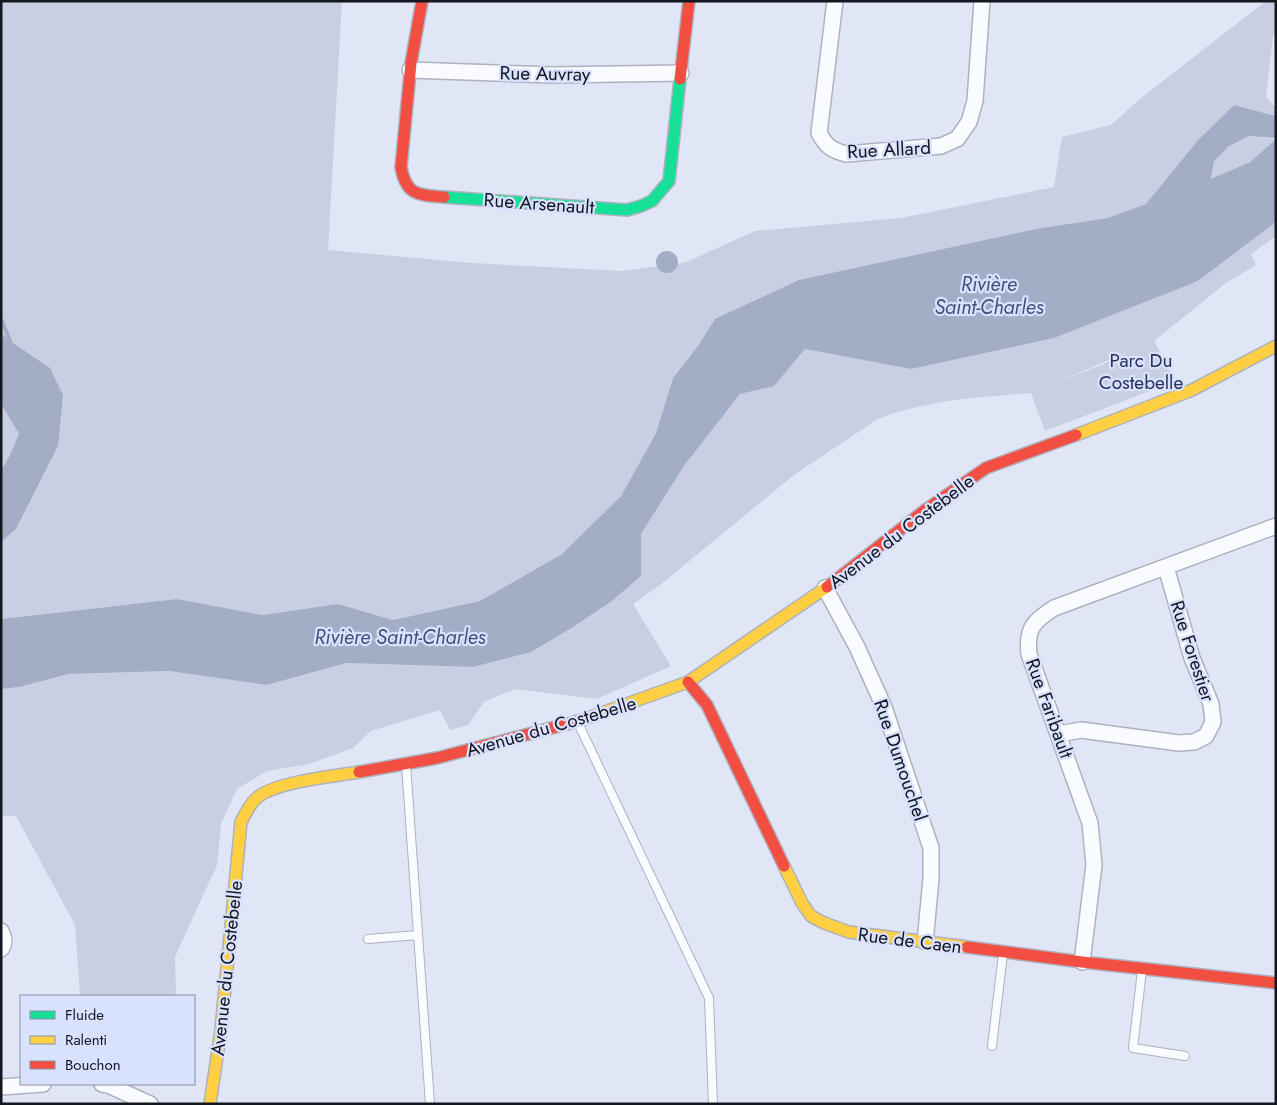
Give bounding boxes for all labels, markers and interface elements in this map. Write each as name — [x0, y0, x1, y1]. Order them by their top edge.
street label: Rue Auvray — [499, 59, 591, 88]
street label: Rue Allard — [846, 134, 932, 165]
street label: Rue Arsenault — [483, 186, 596, 221]
water label: Rivière Saint-Charles — [934, 270, 1044, 322]
park label: Parc Du Costebelle — [1099, 347, 1183, 396]
street label: Avenue du Costebelle — [823, 468, 980, 595]
street label: Rue Forestier — [1163, 597, 1222, 706]
water label: Rivière Saint-Charles — [315, 623, 486, 652]
street label: Rue Faribault — [1019, 654, 1080, 762]
street label: Avenue du Costebelle — [463, 689, 640, 764]
street label: Rue Dumouchel — [867, 696, 934, 825]
street label: Avenue du Costebelle — [204, 879, 249, 1057]
street label: Rue de Caen — [857, 921, 963, 960]
legend — [20, 995, 195, 1085]
text: Fluide — [65, 1004, 104, 1026]
text: Ralenti — [65, 1029, 107, 1051]
text: Bouchon — [65, 1054, 121, 1076]

